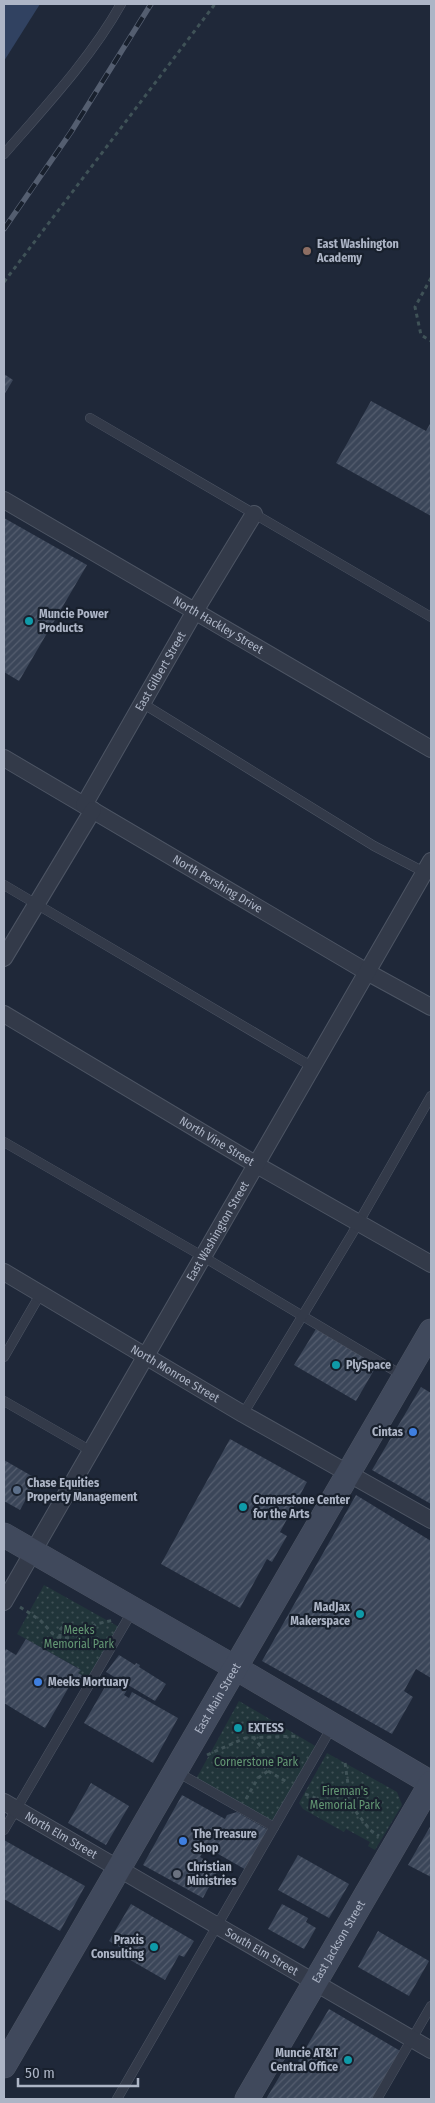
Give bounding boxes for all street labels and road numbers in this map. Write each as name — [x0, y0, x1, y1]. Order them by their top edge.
street label: North Hackley Street — [171, 593, 266, 657]
street label: East Gilbert Street — [132, 629, 189, 713]
street label: North Pershing Drive — [170, 852, 265, 916]
street label: North Vine Street — [177, 1113, 257, 1169]
street label: East Washington Street — [183, 1179, 252, 1284]
street label: North Monroe Street — [128, 1342, 222, 1405]
street label: East Main Street — [192, 1661, 244, 1736]
street label: North Elm Street — [22, 1809, 100, 1862]
street label: East Jackson Street — [309, 1898, 368, 1986]
street label: South Elm Street — [223, 1925, 301, 1978]

